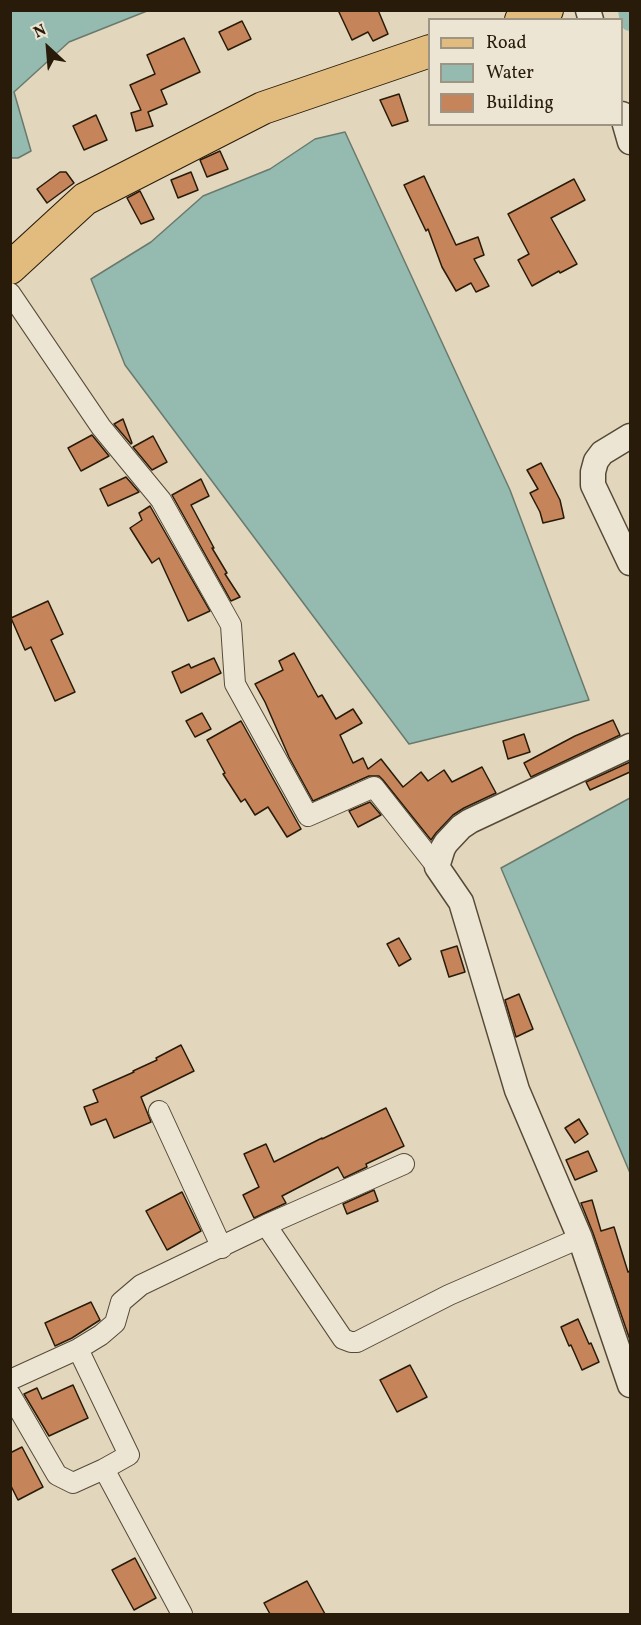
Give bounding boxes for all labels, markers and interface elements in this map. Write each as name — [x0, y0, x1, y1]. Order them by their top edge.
north arrow — [18, 18, 78, 78]
legend — [428, 18, 623, 126]
text: N — [30, 19, 50, 44]
text: Road — [486, 31, 527, 56]
text: Water — [486, 61, 534, 86]
text: Building — [486, 91, 554, 116]

